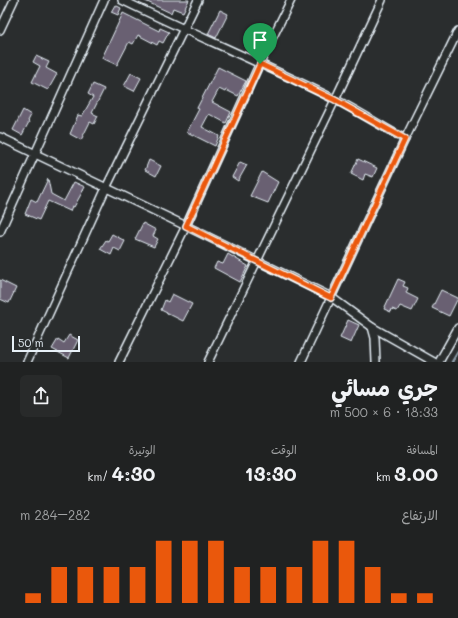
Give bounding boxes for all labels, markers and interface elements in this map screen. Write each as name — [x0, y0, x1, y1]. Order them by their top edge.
pin — [243, 23, 277, 64]
icon: arrive — [249, 29, 271, 51]
scale bar — [12, 334, 80, 353]
text: 50 m — [18, 335, 44, 350]
text: جري مسائي — [331, 373, 438, 402]
button: share — [20, 375, 62, 417]
text: 18:33 · 6 × 500 m — [330, 403, 438, 420]
text: الوتيرة — [129, 442, 155, 457]
text: الوقت — [271, 442, 297, 457]
text: المسافة — [407, 442, 438, 457]
text: 4:30 — [111, 460, 155, 486]
text: 13:30 — [245, 460, 297, 486]
text: 3.00 — [394, 460, 438, 486]
text: /km — [88, 469, 111, 484]
text: km — [376, 469, 394, 484]
text: 282–284 m — [20, 506, 90, 523]
text: الارتفاع — [402, 506, 438, 523]

